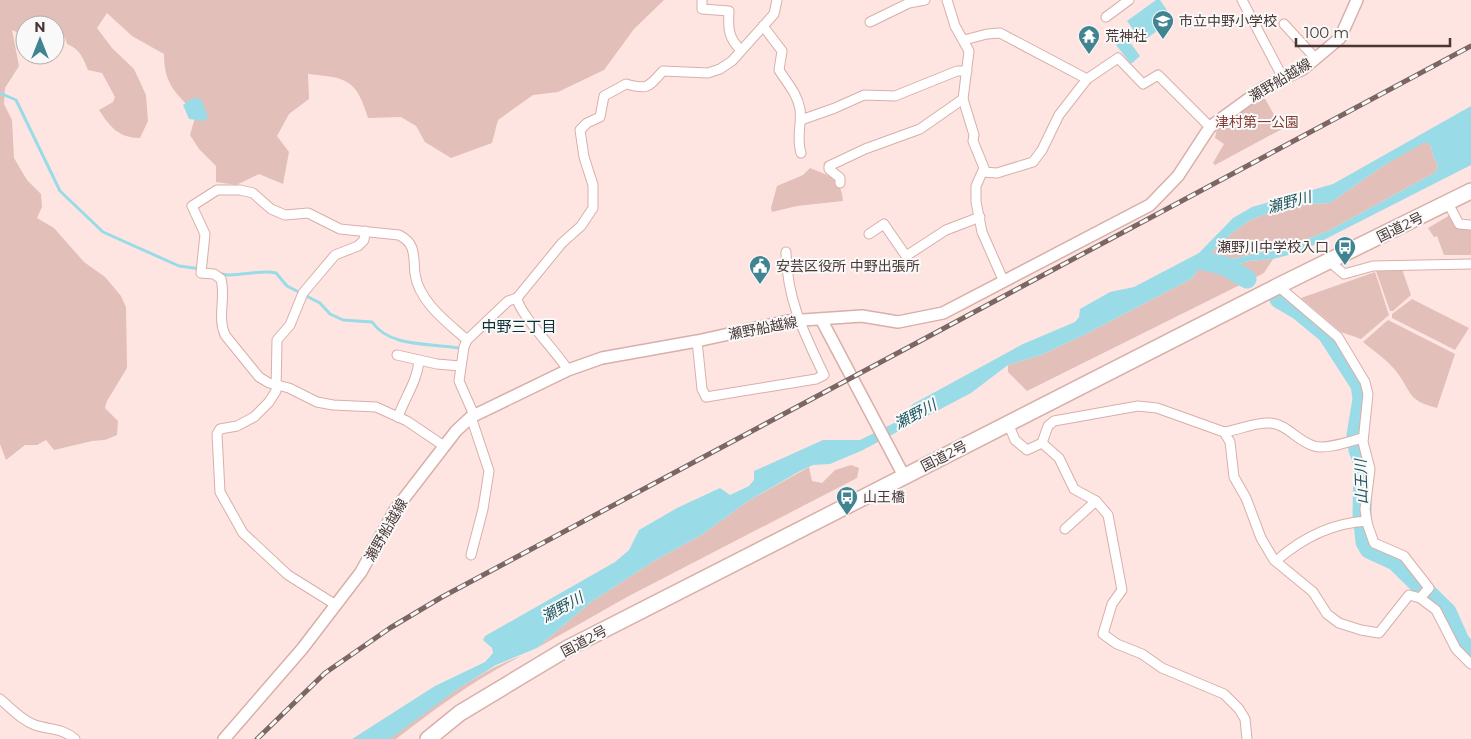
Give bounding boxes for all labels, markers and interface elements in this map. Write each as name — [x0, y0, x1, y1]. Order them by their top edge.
school or university icon: 市立中野小学校 — [1151, 9, 1175, 40]
place label: 市立中野小学校 — [1179, 12, 1277, 30]
north arrow — [15, 15, 65, 65]
scale bar — [1296, 15, 1450, 47]
text: N — [34, 18, 46, 36]
text: 100 m — [1304, 23, 1349, 42]
temple icon: 荒神社 — [1077, 24, 1101, 55]
place label: 荒神社 — [1105, 27, 1147, 45]
street label: 瀬野船越線 — [1245, 54, 1315, 106]
park label: 津村第一公園 — [1215, 113, 1299, 131]
water label: 瀬野川 — [1265, 186, 1315, 217]
street label: 国道2号 — [1374, 208, 1426, 246]
bus stop icon: 瀬野川中学校入口 — [1333, 235, 1357, 266]
place label: 瀬野川中学校入口 — [1217, 238, 1329, 256]
public building icon: 安芸区役所 中野出張所 — [748, 254, 772, 285]
place label: 安芸区役所 中野出張所 — [776, 257, 920, 275]
street label: 瀬野船越線 — [727, 312, 799, 344]
district label: 中野三丁目 — [481, 317, 557, 336]
water label: 瀬野川 — [891, 394, 941, 433]
street label: 国道2号 — [918, 437, 970, 475]
water label: 山王川 — [1351, 457, 1371, 505]
bus stop icon: 山王橋 — [835, 485, 859, 516]
place label: 山王橋 — [863, 488, 905, 506]
street label: 瀬野船越線 — [361, 495, 411, 565]
water label: 瀬野川 — [538, 587, 588, 626]
street label: 国道2号 — [558, 621, 610, 661]

